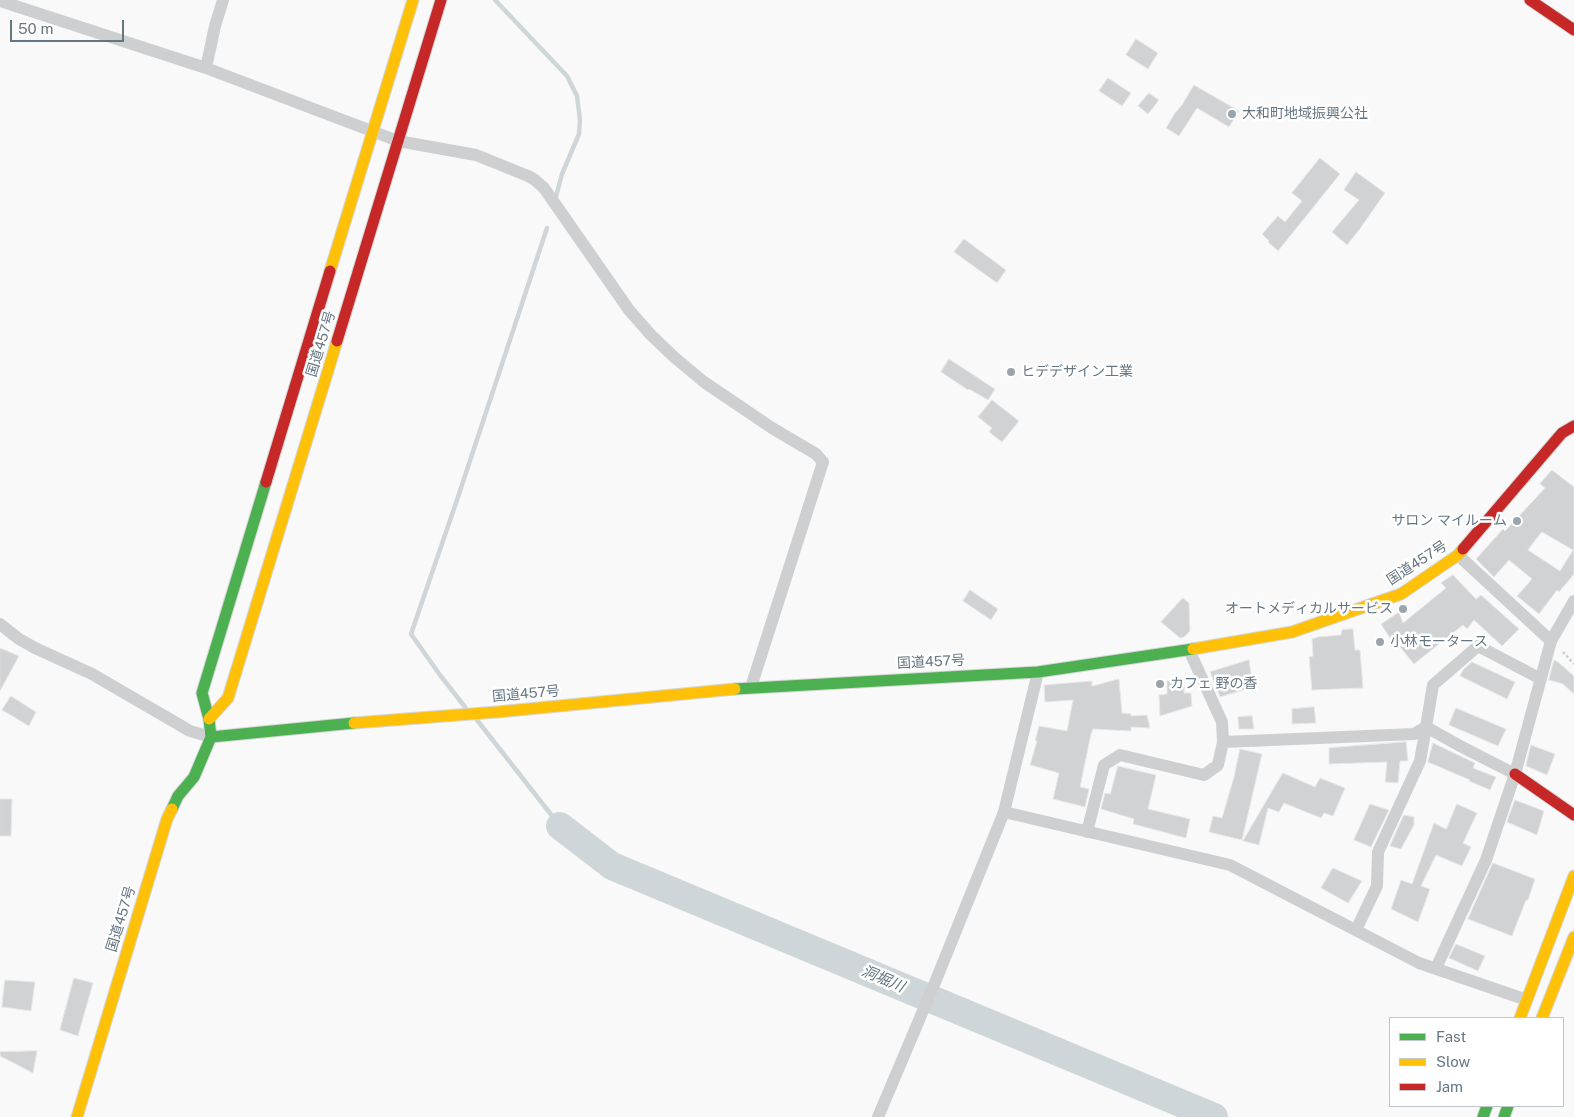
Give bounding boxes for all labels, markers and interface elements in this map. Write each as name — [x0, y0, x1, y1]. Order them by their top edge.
scale bar — [12, 10, 126, 42]
text: 50 m — [18, 20, 53, 37]
place label: 大和町地域振興公社 — [1242, 106, 1368, 122]
marker: 大和町地域振興公社 — [1226, 108, 1238, 120]
street label: 国道457号 — [303, 309, 339, 379]
place label: ヒデデザイン工業 — [1021, 364, 1133, 380]
marker: ヒデデザイン工業 — [1005, 366, 1017, 378]
place label: サロン マイルーム — [1392, 513, 1507, 529]
marker: サロン マイルーム — [1511, 515, 1523, 527]
street label: 国道457号 — [1384, 537, 1450, 589]
place label: オートメディカルサービス — [1225, 601, 1393, 617]
marker: オートメディカルサービス — [1397, 603, 1409, 615]
place label: 小林モータース — [1390, 634, 1488, 650]
marker: 小林モータース — [1374, 636, 1386, 648]
street label: 国道457号 — [897, 652, 965, 672]
place label: カフェ 野の香 — [1170, 676, 1257, 692]
marker: カフェ 野の香 — [1154, 678, 1166, 690]
street label: 国道457号 — [491, 683, 561, 705]
street label: 国道457号 — [103, 884, 139, 954]
water label: 洞堀川 — [859, 962, 907, 996]
legend — [1389, 1017, 1564, 1107]
text: Fast — [1436, 1028, 1466, 1045]
text: Slow — [1436, 1053, 1470, 1070]
text: Jam — [1436, 1078, 1463, 1095]

